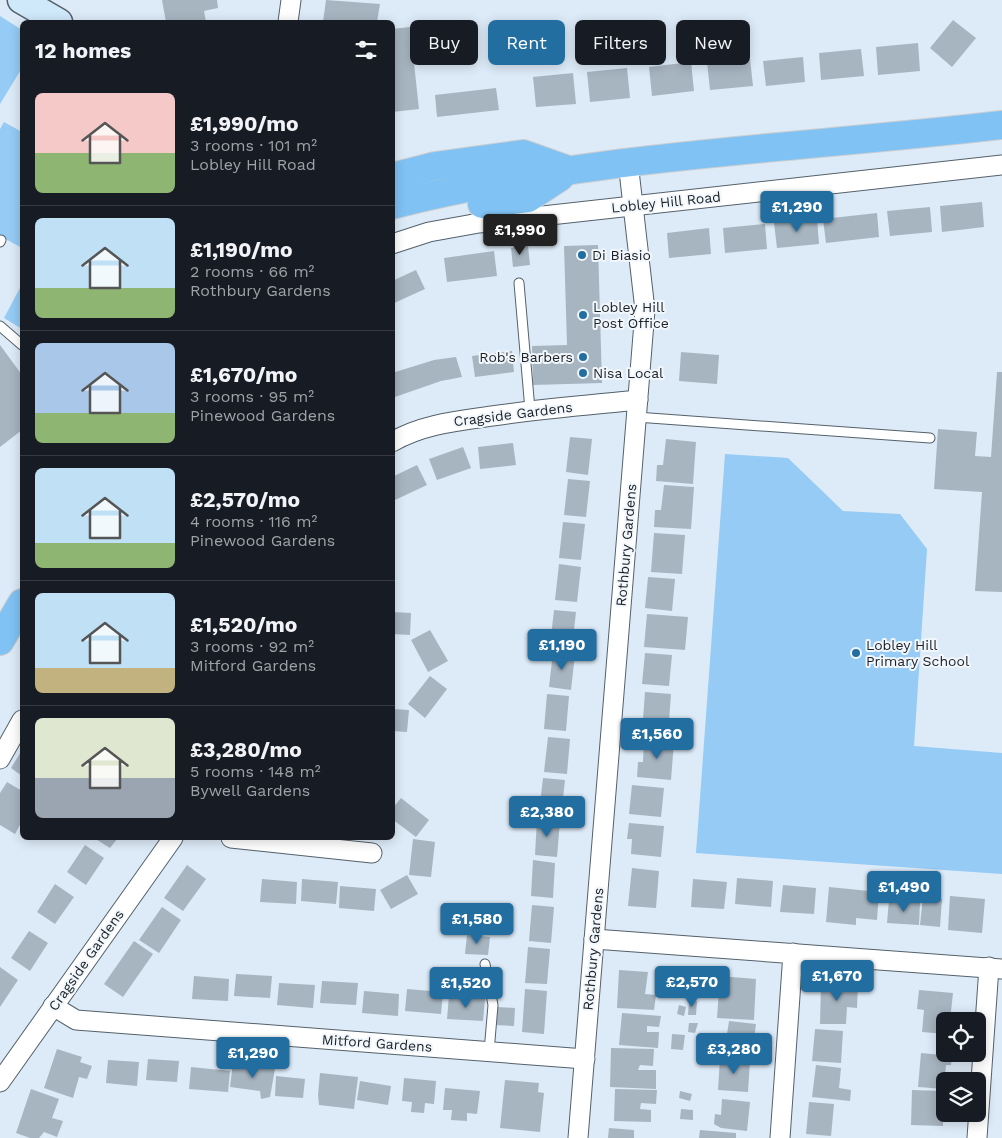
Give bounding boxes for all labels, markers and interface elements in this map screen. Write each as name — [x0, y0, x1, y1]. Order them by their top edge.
chip: Buy — [410, 20, 478, 65]
chip: Rent — [488, 20, 565, 65]
chip: Filters — [575, 20, 666, 65]
chip: New — [676, 20, 750, 65]
icon: filters — [352, 36, 380, 64]
text: 12 homes — [35, 38, 131, 63]
text: £1,990/mo — [190, 111, 299, 136]
icon: home — [75, 113, 135, 173]
text: 3 rooms · 101 m² — [190, 136, 317, 155]
text: Lobley Hill Road — [190, 155, 316, 174]
street label: Lobley Hill Road — [610, 188, 722, 216]
pin: £1,290 — [756, 190, 838, 233]
text: £1,290 — [771, 197, 823, 216]
pin: £1,990 — [479, 214, 561, 256]
text: £1,990 — [494, 220, 546, 239]
text: £1,190/mo — [190, 237, 293, 262]
icon: home — [75, 238, 135, 298]
place label: Di Biasio — [592, 247, 651, 263]
marker: Di Biasio — [576, 249, 588, 261]
text: 2 rooms · 66 m² — [190, 262, 314, 281]
text: Rothbury Gardens — [190, 281, 331, 300]
place label: Lobley Hill Post Office — [593, 299, 669, 331]
marker: Lobley Hill Post Office — [577, 309, 589, 321]
place label: Rob's Barbers — [479, 349, 573, 365]
marker: Rob's Barbers — [577, 351, 589, 363]
text: £1,670/mo — [190, 362, 297, 387]
icon: home — [75, 363, 135, 423]
place label: Nisa Local — [593, 365, 664, 381]
marker: Nisa Local — [577, 367, 589, 379]
text: 3 rooms · 95 m² — [190, 387, 314, 406]
street label: Cragside Gardens — [453, 399, 573, 429]
text: Pinewood Gardens — [190, 406, 335, 425]
street label: Rothbury Gardens — [613, 483, 639, 607]
text: £2,570/mo — [190, 487, 300, 512]
icon: home — [75, 488, 135, 548]
text: 4 rooms · 116 m² — [190, 512, 317, 531]
text: Pinewood Gardens — [190, 531, 335, 550]
text: £1,520/mo — [190, 612, 297, 637]
icon: home — [75, 613, 135, 673]
pin: £1,190 — [521, 628, 603, 671]
text: £1,190 — [539, 635, 585, 654]
text: 3 rooms · 92 m² — [190, 637, 314, 656]
place label: Lobley Hill Primary School — [866, 637, 970, 669]
marker: Lobley Hill Primary School — [850, 647, 862, 659]
text: Mitford Gardens — [190, 656, 316, 675]
pin: £1,560 — [616, 718, 698, 760]
text: £1,560 — [632, 724, 682, 743]
text: £3,280/mo — [190, 737, 302, 762]
icon: home — [75, 738, 135, 798]
text: 5 rooms · 148 m² — [190, 762, 321, 781]
text: Bywell Gardens — [190, 781, 310, 800]
pin: £2,380 — [506, 796, 588, 838]
text: £2,380 — [520, 802, 574, 821]
pin: £1,490 — [863, 870, 945, 913]
text: £1,490 — [878, 877, 930, 896]
street label: Rothbury Gardens — [580, 887, 606, 1011]
pin: £1,580 — [436, 902, 518, 945]
street label: Cragside Gardens — [45, 906, 127, 1014]
text: £1,580 — [451, 909, 503, 928]
pin: £1,670 — [796, 960, 878, 1002]
pin: £1,520 — [425, 966, 507, 1009]
pin: £2,570 — [651, 966, 733, 1008]
text: £1,670 — [812, 966, 862, 985]
text: £2,570 — [666, 972, 718, 991]
text: £1,520 — [441, 973, 491, 992]
map controls — [936, 1012, 986, 1122]
button: locate — [936, 1012, 986, 1062]
street label: Mitford Gardens — [321, 1031, 433, 1055]
pin: £3,280 — [693, 1032, 775, 1075]
pin: £1,290 — [212, 1036, 294, 1079]
text: £3,280 — [707, 1039, 761, 1058]
text: £1,290 — [227, 1043, 279, 1062]
button: layers — [936, 1072, 986, 1122]

